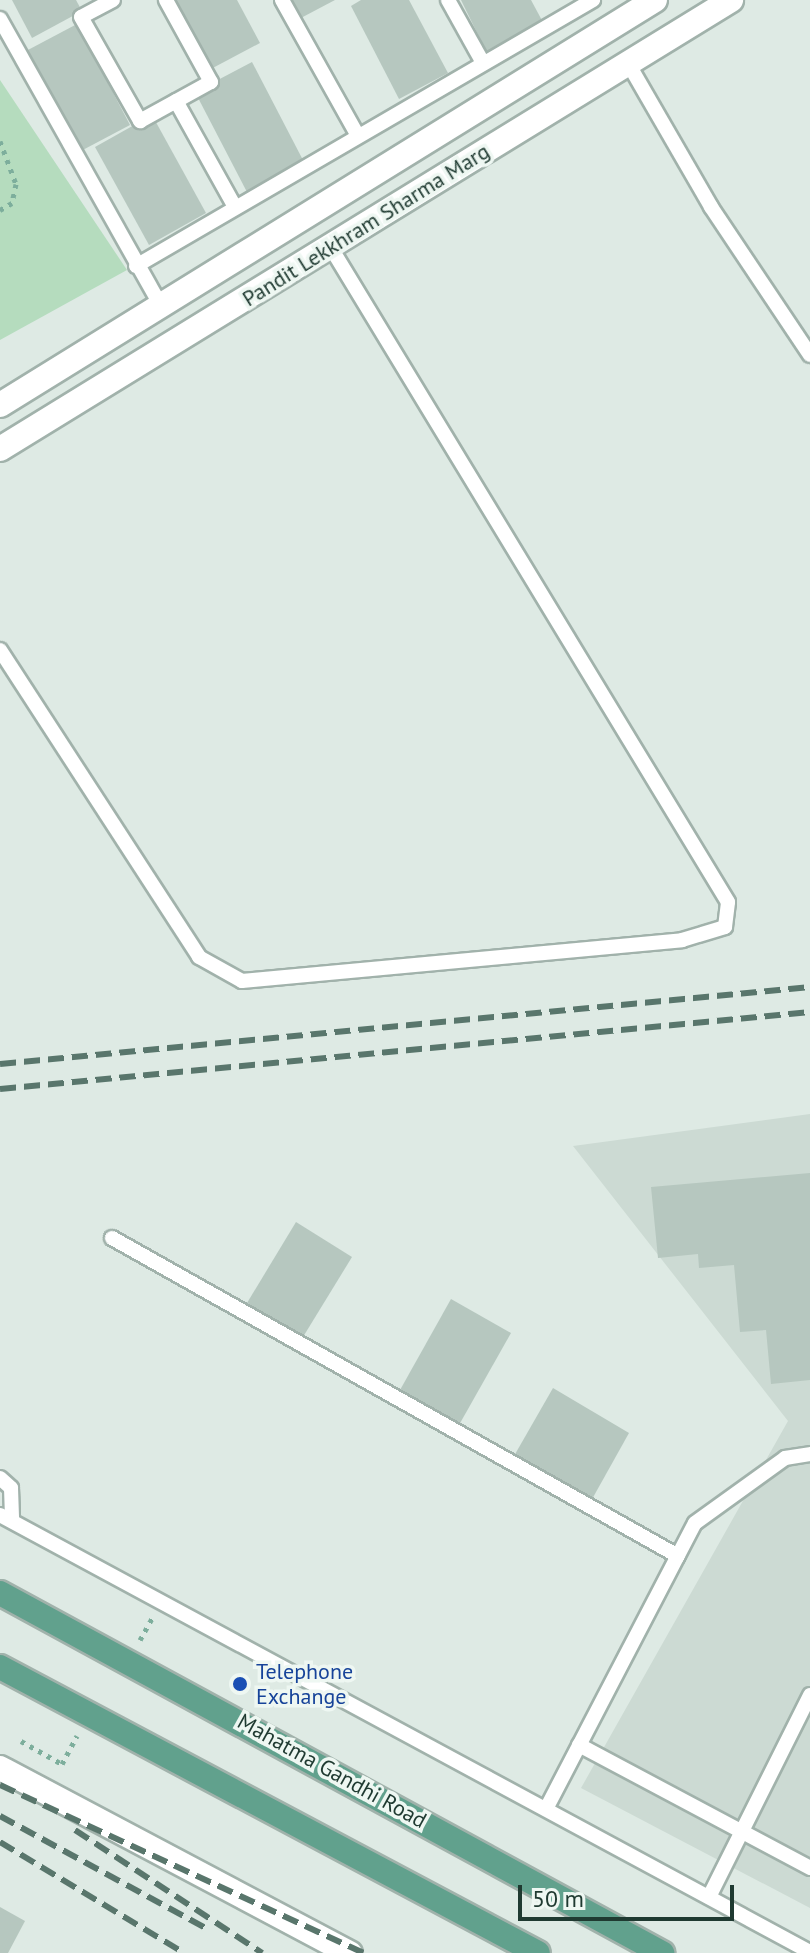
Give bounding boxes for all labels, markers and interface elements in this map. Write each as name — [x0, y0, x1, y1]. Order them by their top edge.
street label: Pandit Lekkhram Sharma Marg — [238, 138, 494, 312]
place label: Telephone Exchange — [256, 1658, 353, 1710]
marker: Telephone Exchange — [231, 1675, 249, 1693]
street label: Mahatma Gandhi Road — [233, 1708, 431, 1834]
scale bar — [522, 1869, 738, 1919]
text: 50 m — [532, 1883, 584, 1914]

